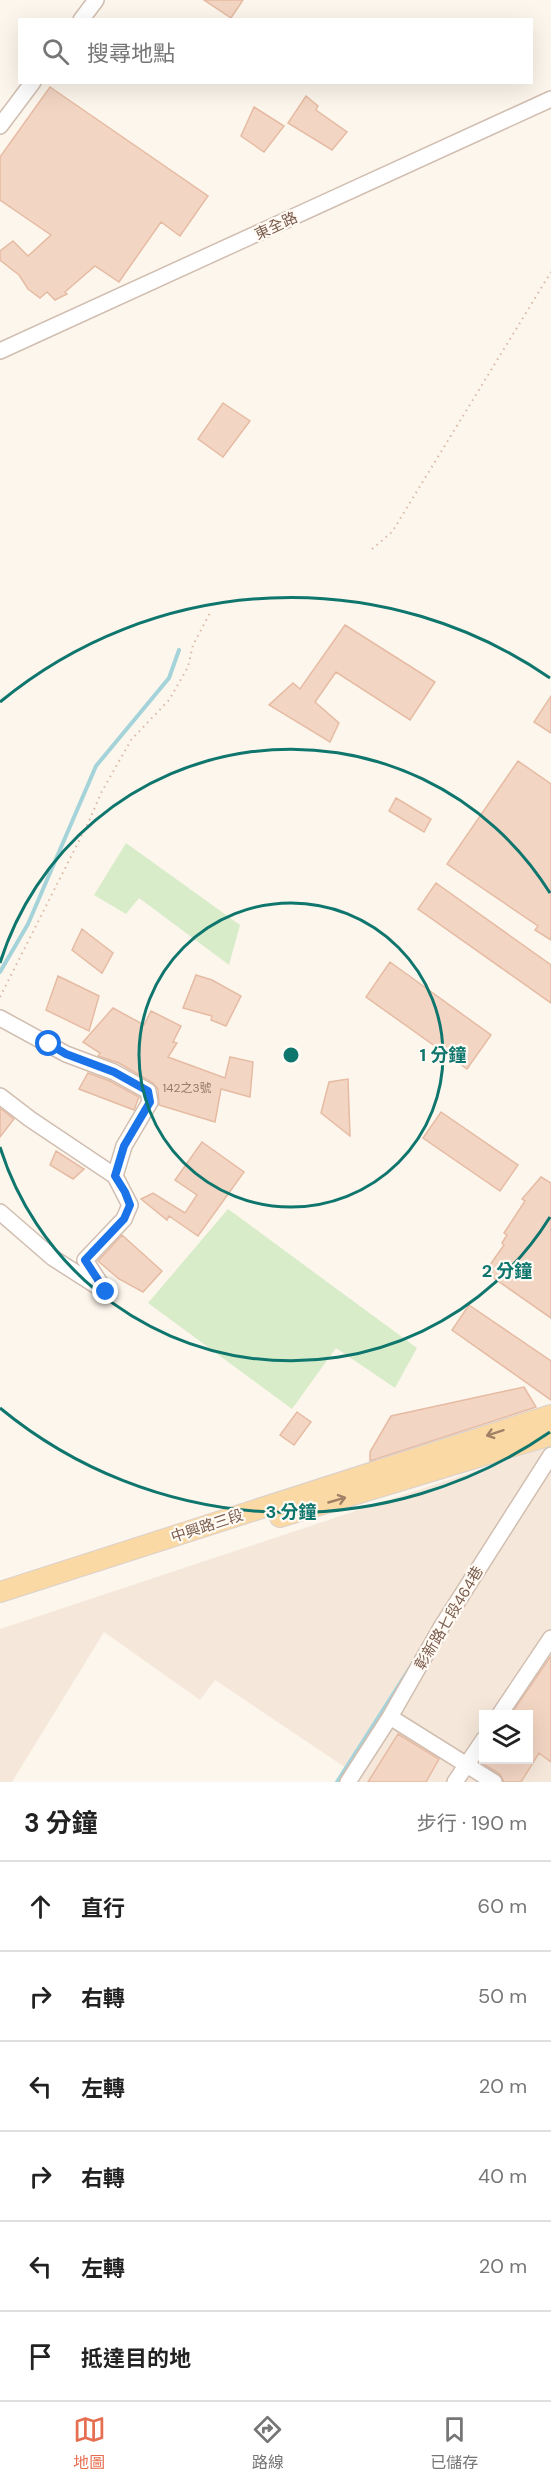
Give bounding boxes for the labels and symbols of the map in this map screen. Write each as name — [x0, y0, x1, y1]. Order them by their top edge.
street label: 東全路 — [251, 207, 301, 245]
route start — [35, 1030, 61, 1056]
text: 1 分鐘 — [420, 1043, 466, 1067]
centre of rings — [281, 1045, 301, 1065]
house number: 142之3號 — [162, 1080, 212, 1096]
text: 2 分鐘 — [482, 1259, 532, 1283]
route end — [92, 1278, 118, 1304]
one-way arrow — [486, 1428, 505, 1439]
one-way arrow — [327, 1494, 346, 1505]
text: 3 分鐘 — [265, 1500, 317, 1524]
street label: 中興路三段 — [168, 1505, 246, 1547]
street label: 彰新路七段464巷 — [410, 1562, 488, 1674]

